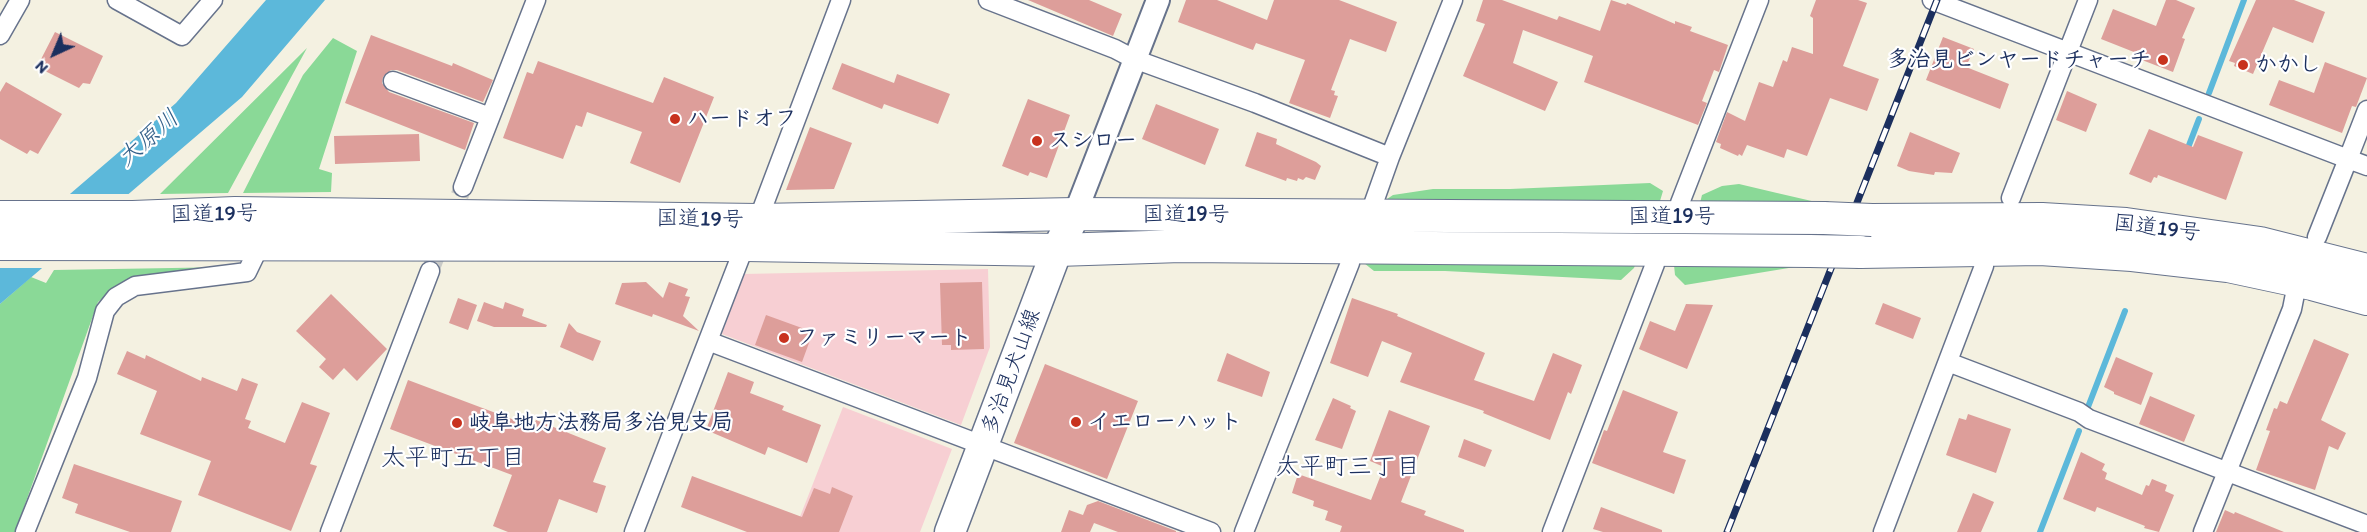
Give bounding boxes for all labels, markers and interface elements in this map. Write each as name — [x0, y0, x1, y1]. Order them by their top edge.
north arrow — [24, 24, 84, 84]
place label: 多治見ビンヤードチャーチ — [1887, 47, 2151, 73]
place label: かかし — [2255, 52, 2321, 78]
marker: 多治見ビンヤードチャーチ — [2156, 53, 2170, 67]
text: N — [31, 57, 52, 78]
marker: かかし — [2236, 58, 2250, 72]
water label: 大原川 — [112, 105, 186, 173]
place label: ハードオフ — [687, 106, 797, 132]
marker: ハードオフ — [668, 112, 682, 126]
place label: スシロー — [1049, 128, 1137, 154]
marker: スシロー — [1030, 134, 1044, 148]
street label: 国道19号 — [170, 201, 258, 229]
street label: 国道19号 — [1142, 202, 1230, 228]
street label: 国道19号 — [1628, 204, 1716, 230]
street label: 国道19号 — [656, 206, 744, 234]
street label: 国道19号 — [2112, 211, 2202, 247]
street label: 多治見犬山線 — [977, 305, 1047, 439]
place label: ファミリーマート — [796, 325, 972, 351]
marker: ファミリーマート — [777, 331, 791, 345]
place label: イエローハット — [1088, 409, 1242, 435]
place label: 岐阜地方法務局多治見支局 — [469, 410, 733, 436]
marker: イエローハット — [1069, 415, 1083, 429]
marker: 岐阜地方法務局多治見支局 — [450, 416, 464, 430]
district label: 太平町五丁目 — [381, 445, 525, 473]
district label: 太平町三丁目 — [1276, 454, 1420, 482]

